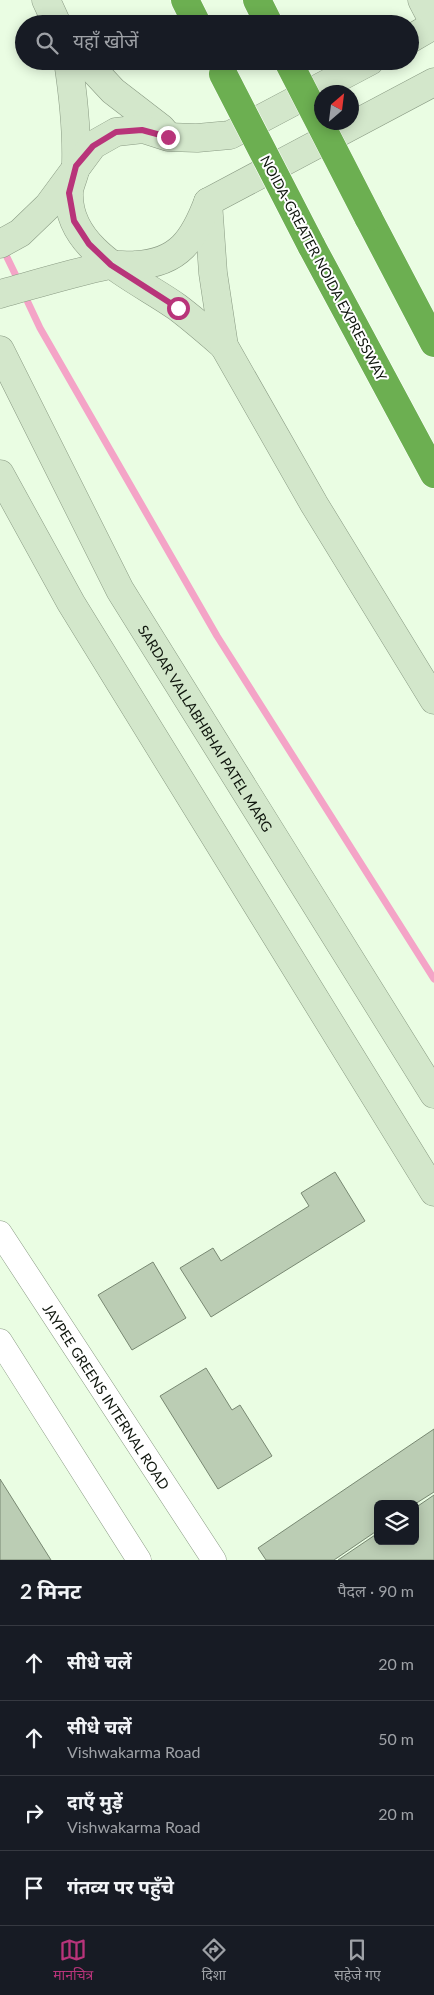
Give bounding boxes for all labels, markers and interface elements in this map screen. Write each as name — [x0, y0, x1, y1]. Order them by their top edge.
search box — [15, 15, 419, 70]
icon: search — [33, 29, 61, 57]
text: यहाँ खोजें — [73, 29, 138, 52]
north arrow — [314, 85, 359, 130]
route end — [157, 126, 180, 149]
street label: NOIDA-GREATER NOIDA EXPRESSWAY — [257, 152, 391, 384]
route start — [167, 297, 190, 320]
street label: SARDAR VALLABHBHAI PATEL MARG — [135, 622, 277, 835]
street label: JAYPEE GREENS INTERNAL ROAD — [40, 1300, 174, 1492]
map controls — [374, 1500, 419, 1545]
button: layers — [374, 1500, 419, 1545]
text: 2 मिनट — [20, 1578, 81, 1603]
text: पैदल · 90 m — [337, 1581, 414, 1600]
icon: ahead — [20, 1649, 48, 1677]
text: सीधे चलें — [67, 1650, 132, 1673]
text: 20 m — [378, 1654, 414, 1673]
text: सीधे चलें — [67, 1715, 132, 1738]
icon: ahead — [20, 1724, 48, 1752]
text: 50 m — [378, 1729, 414, 1748]
text: Vishwakarma Road — [67, 1742, 201, 1761]
text: दाएँ मुड़ें — [67, 1790, 123, 1813]
icon: right — [20, 1799, 48, 1827]
text: 20 m — [378, 1804, 414, 1823]
text: Vishwakarma Road — [67, 1817, 201, 1836]
icon: arrive — [20, 1874, 48, 1902]
text: गंतव्य पर पहुँचे — [67, 1875, 174, 1898]
tab: मानचित्र — [53, 1936, 93, 1986]
tab: दिशा — [200, 1936, 228, 1986]
tab: सहेजे गए — [334, 1936, 381, 1986]

